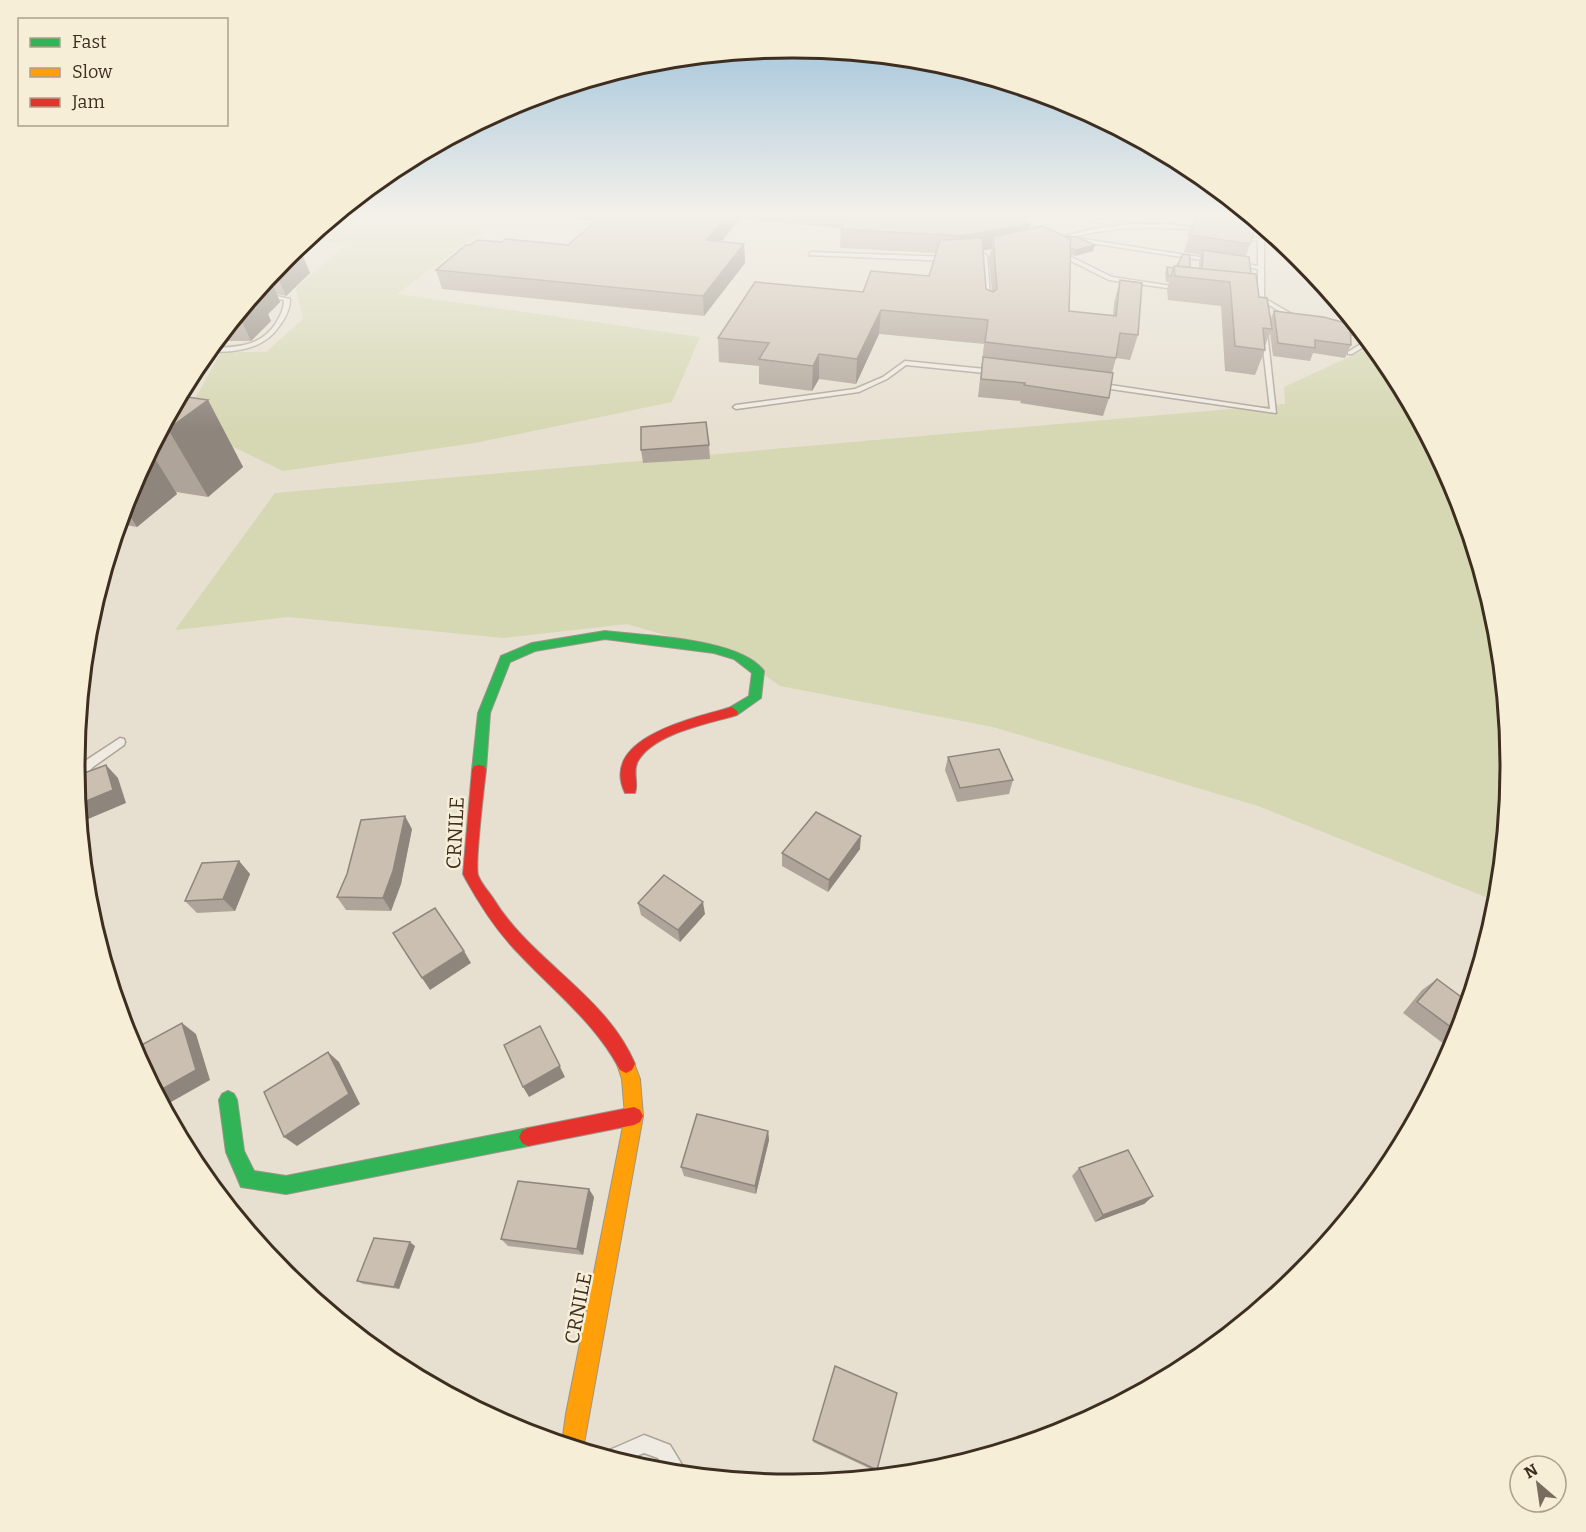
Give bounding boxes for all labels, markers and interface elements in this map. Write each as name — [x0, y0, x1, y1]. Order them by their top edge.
legend — [18, 18, 228, 126]
text: Fast — [72, 31, 107, 53]
text: Slow — [72, 61, 113, 83]
text: Jam — [71, 91, 105, 113]
street label: CRNILE — [441, 796, 469, 870]
street label: CRNILE — [559, 1270, 597, 1346]
north arrow — [1508, 1454, 1568, 1514]
text: N — [1521, 1460, 1541, 1483]

